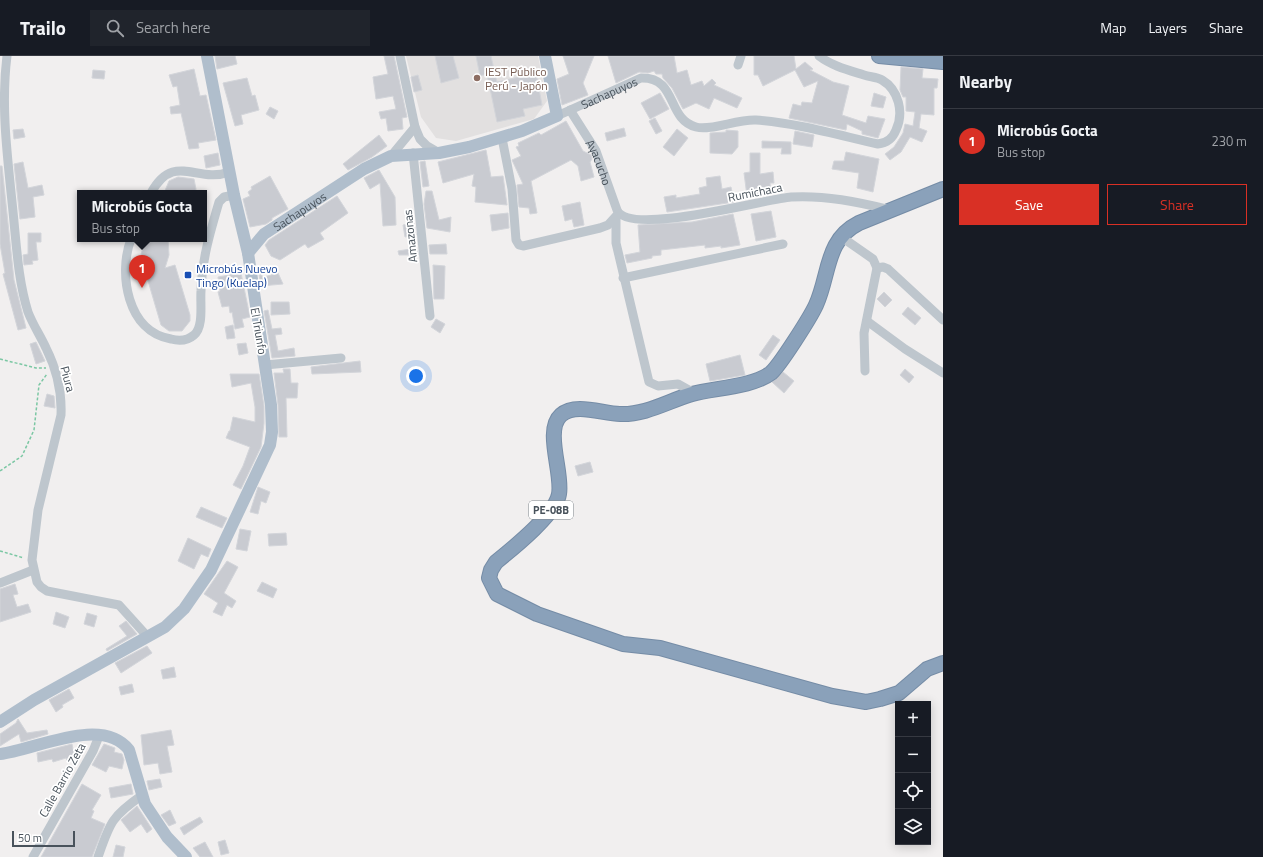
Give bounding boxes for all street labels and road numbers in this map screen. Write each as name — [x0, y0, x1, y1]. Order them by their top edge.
street label: Sachapuyos — [577, 71, 641, 114]
street label: Ayacucho — [581, 135, 617, 188]
street label: Rumichaca — [726, 177, 784, 207]
street label: Sachapuyos — [269, 186, 330, 235]
street label: Amazonas — [398, 208, 422, 263]
street label: El Triunfo — [246, 306, 272, 356]
street label: Piura — [55, 364, 81, 394]
road number: PE-08B — [529, 501, 573, 519]
street label: Calle Barrio Zeta — [34, 739, 90, 821]

